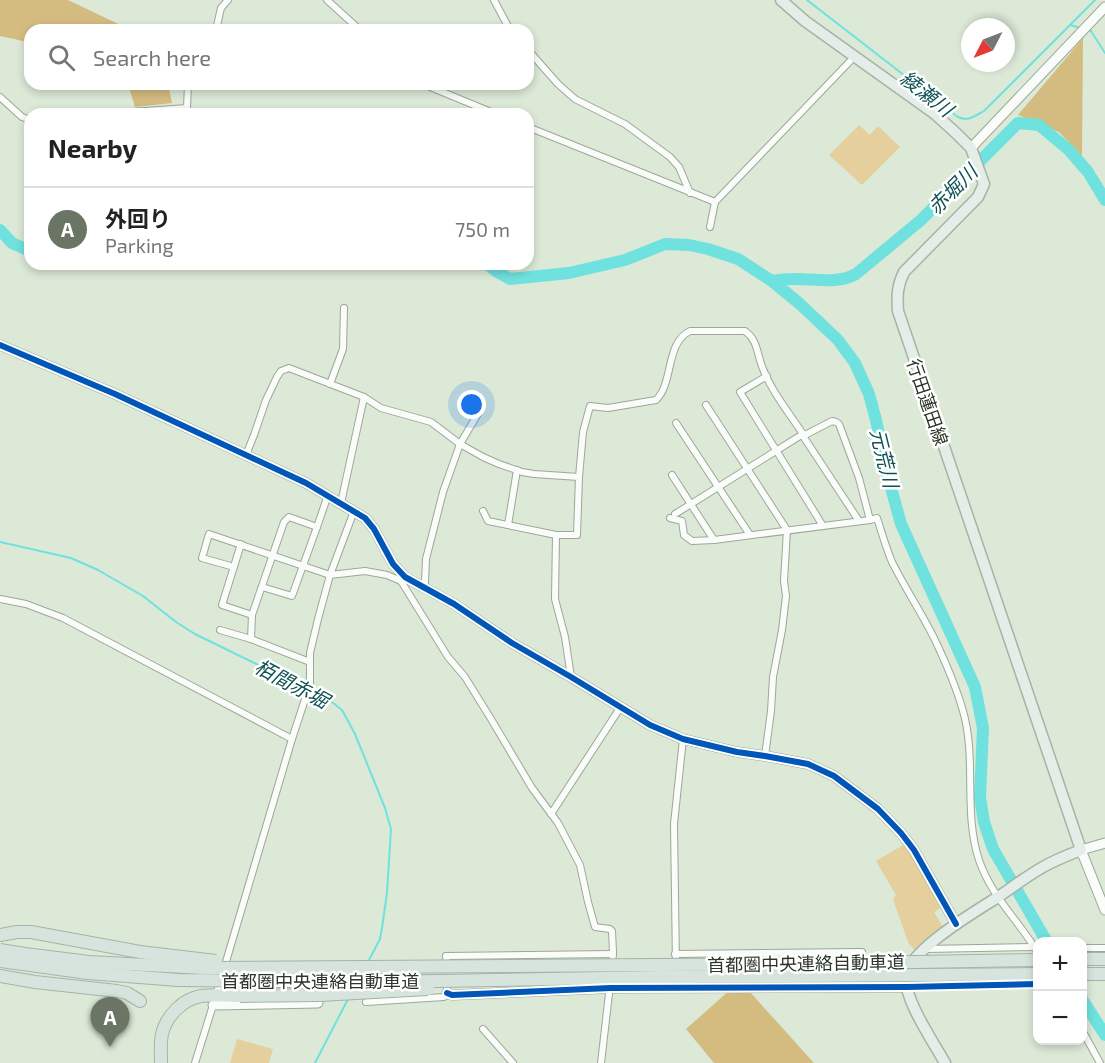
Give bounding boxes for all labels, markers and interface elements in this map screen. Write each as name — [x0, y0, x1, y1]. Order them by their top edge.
north arrow — [961, 18, 1015, 72]
search box — [24, 24, 534, 90]
icon: search — [45, 41, 78, 74]
text: Search here — [93, 44, 211, 70]
water label: 綾瀬川 — [896, 65, 960, 122]
text: Nearby — [48, 132, 137, 163]
water label: 赤堀川 — [922, 158, 983, 219]
text: 外回り — [105, 205, 171, 231]
text: A — [61, 217, 74, 241]
text: 750 m — [455, 217, 510, 241]
text: Parking — [105, 233, 174, 257]
street label: 行田蓮田線 — [903, 356, 953, 448]
your location — [457, 390, 486, 419]
water label: 元荒川 — [866, 426, 904, 492]
water label: 栢間赤堀 — [251, 654, 336, 714]
map controls — [1033, 937, 1087, 1045]
button: + — [1033, 937, 1087, 991]
street label: 首都圏中央連絡自動車道 — [707, 950, 905, 976]
street label: 首都圏中央連絡自動車道 — [221, 970, 419, 992]
button: − — [1033, 991, 1087, 1045]
pin: A — [90, 998, 130, 1047]

